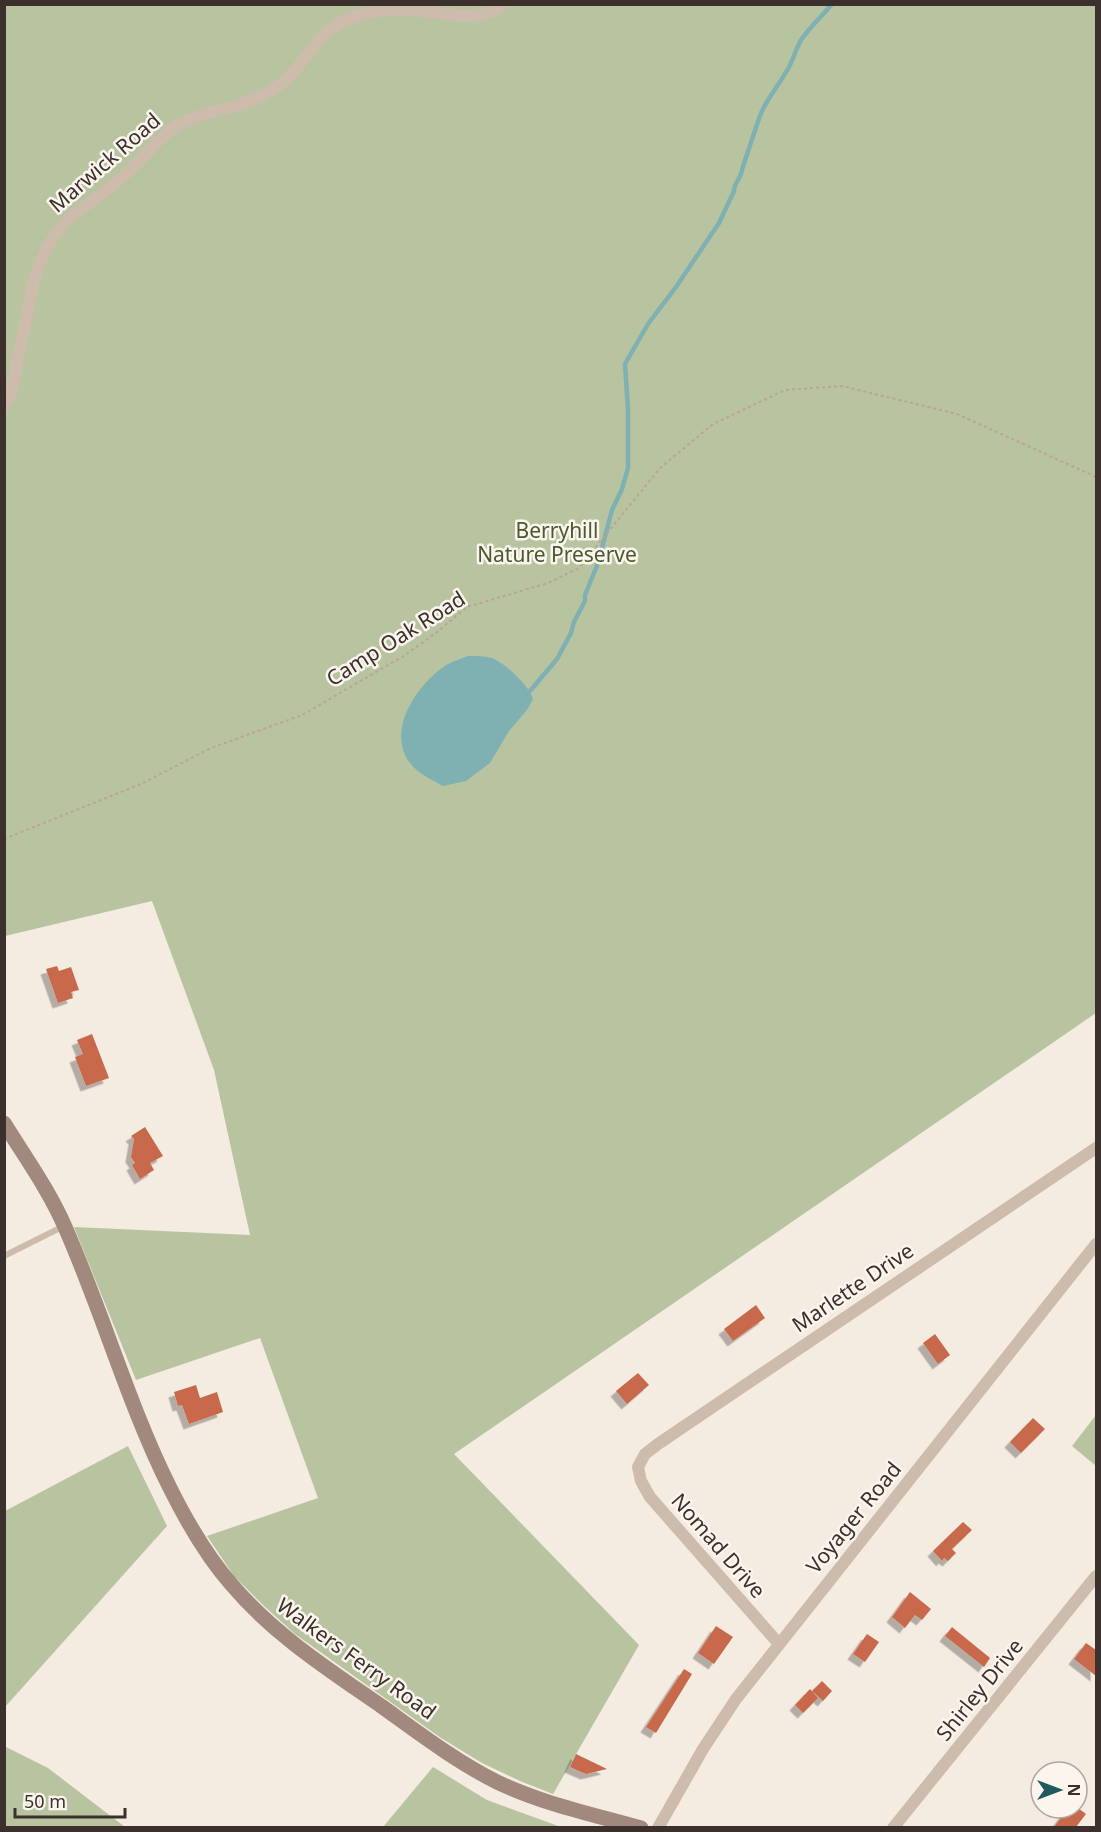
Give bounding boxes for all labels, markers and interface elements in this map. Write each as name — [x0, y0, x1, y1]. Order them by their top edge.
street label: Marwick Road — [43, 106, 166, 218]
park label: Berryhill Nature Preserve — [477, 516, 637, 568]
street label: Camp Oak Road — [321, 584, 470, 692]
street label: Marlette Drive — [786, 1236, 919, 1338]
street label: Voyager Road — [799, 1456, 907, 1579]
street label: Nomad Drive — [665, 1487, 772, 1604]
street label: Walkers Ferry Road — [271, 1591, 442, 1725]
street label: Shirley Drive — [929, 1633, 1029, 1746]
north arrow — [1029, 1760, 1089, 1820]
scale bar — [15, 1781, 124, 1819]
text: N — [1063, 1783, 1085, 1797]
text: 50 m — [24, 1789, 66, 1813]

